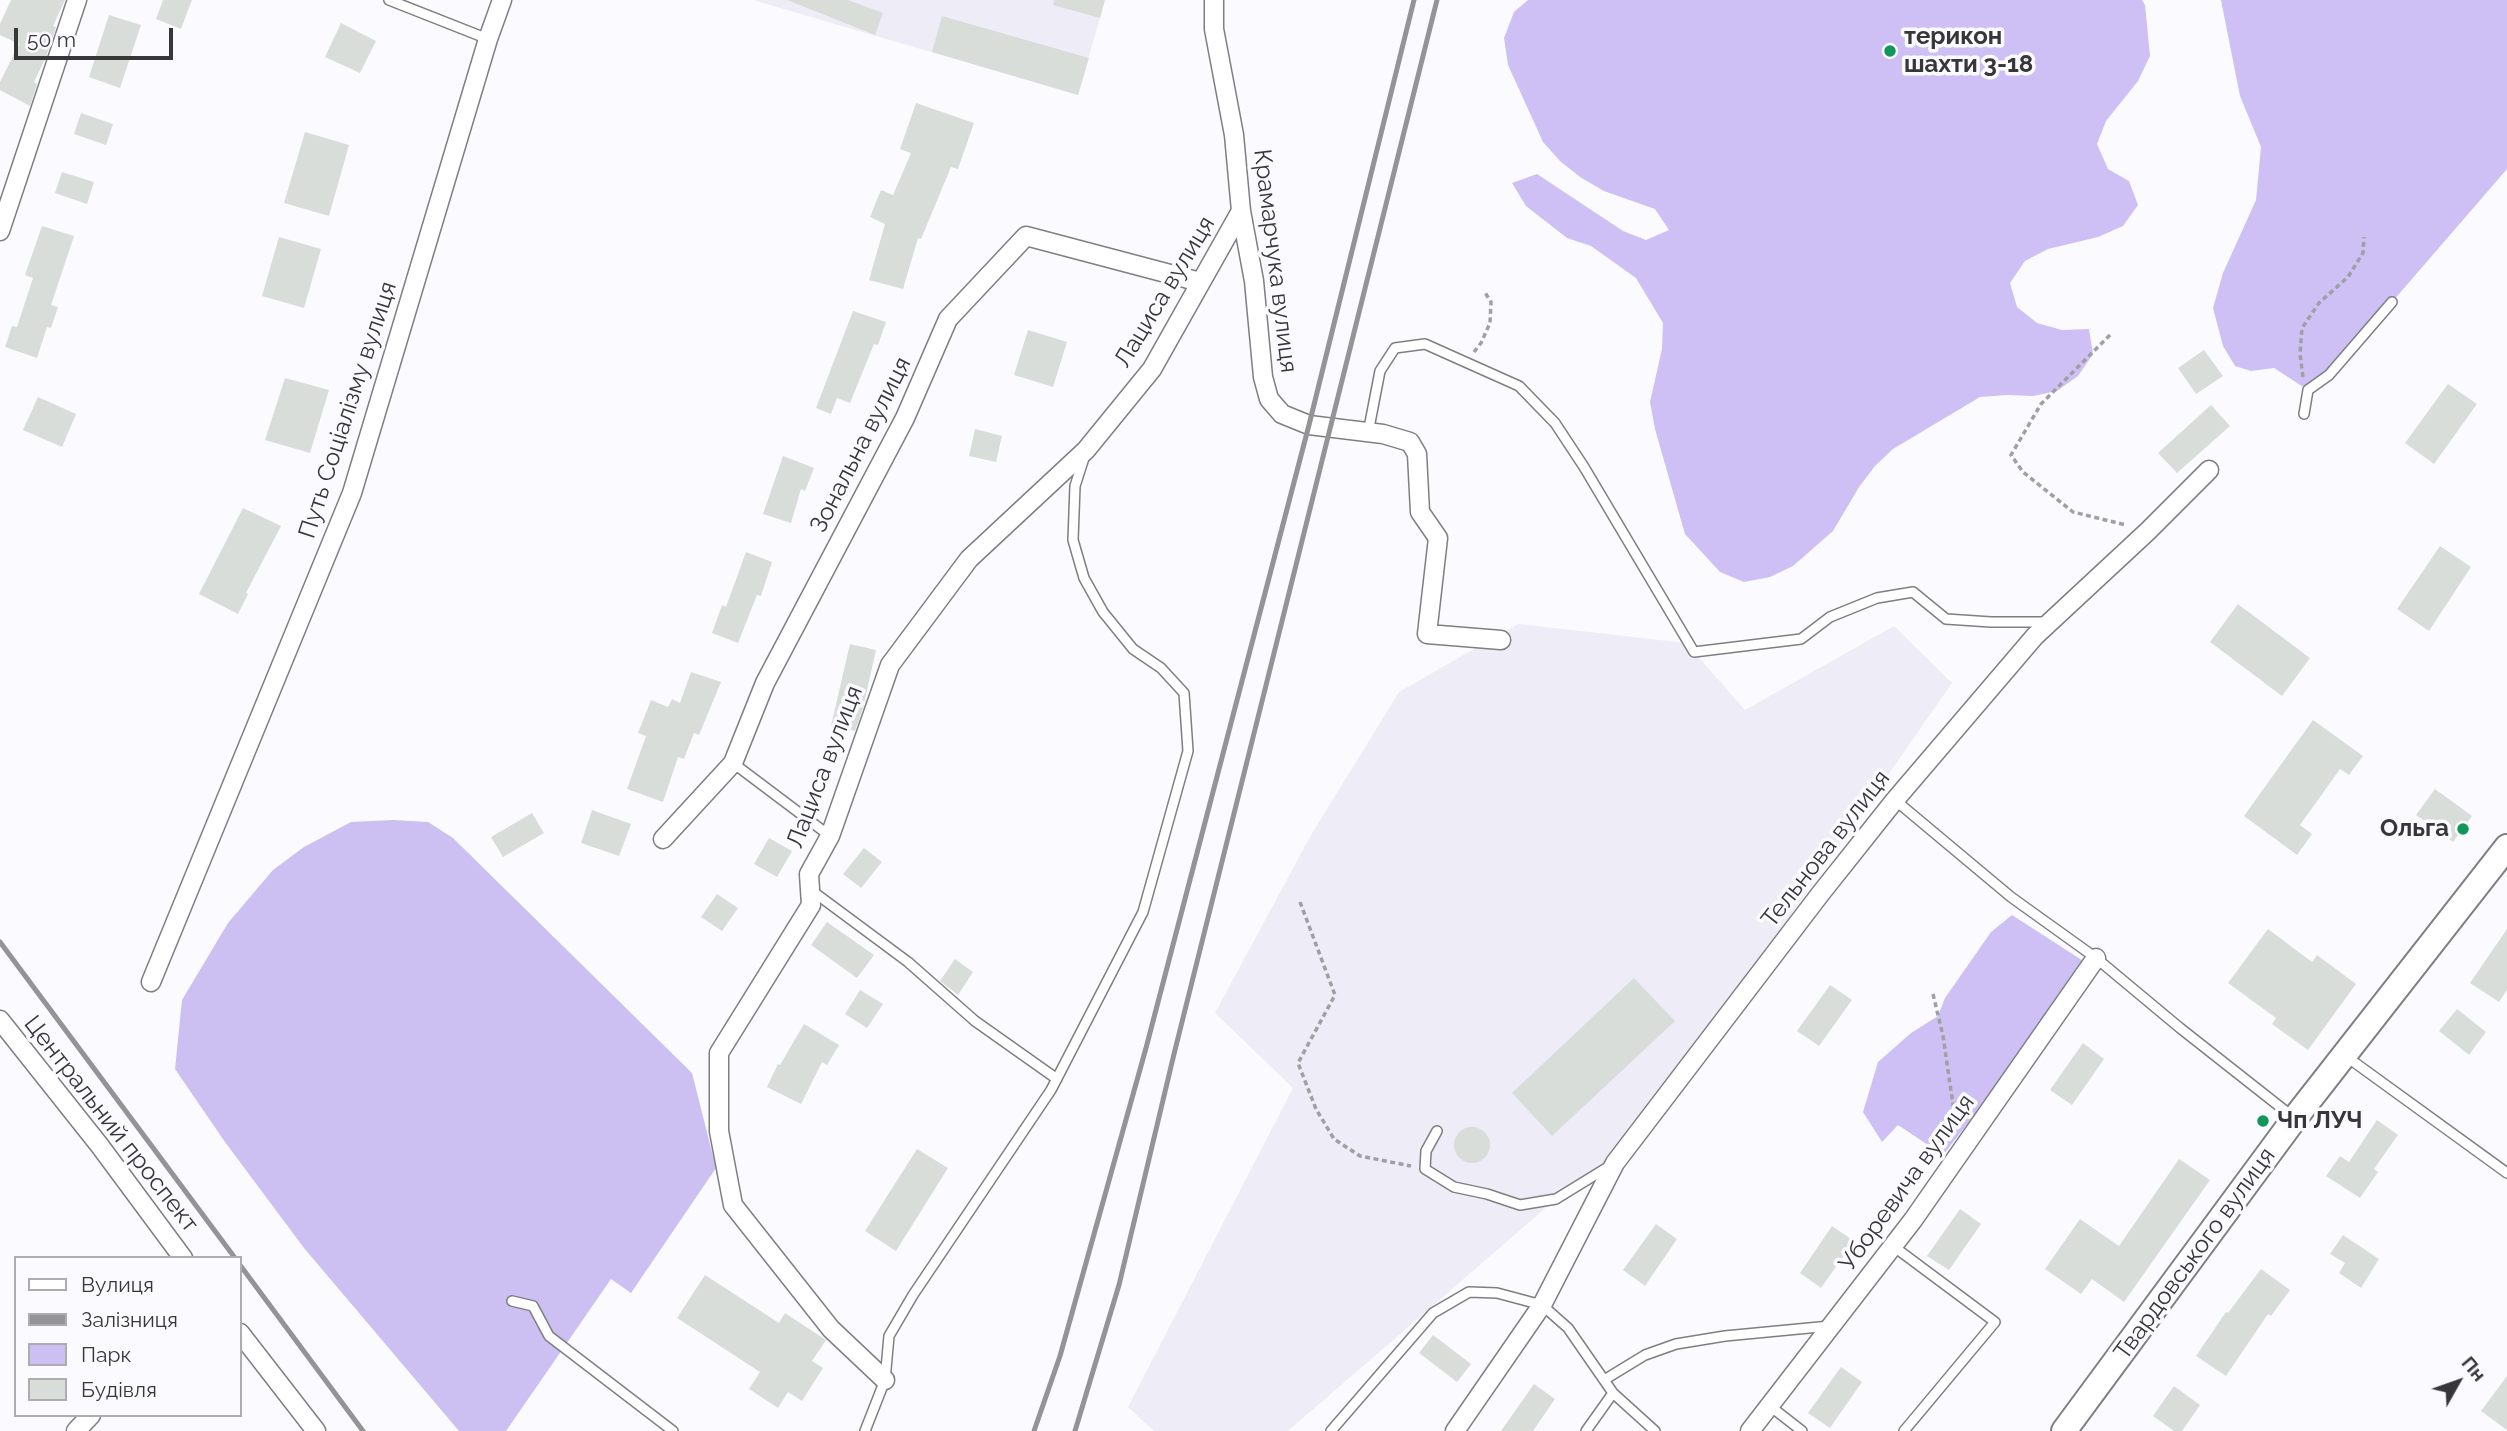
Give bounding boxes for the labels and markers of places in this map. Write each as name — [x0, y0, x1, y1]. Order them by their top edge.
place label: терикон шахти 3-18 — [1904, 23, 2033, 79]
marker: терикон шахти 3-18 — [1882, 43, 1898, 59]
place label: Ольга — [2380, 815, 2449, 843]
marker: Ольга — [2455, 821, 2471, 837]
place label: Чп ЛУЧ — [2277, 1107, 2362, 1135]
marker: Чп ЛУЧ — [2255, 1113, 2271, 1129]

